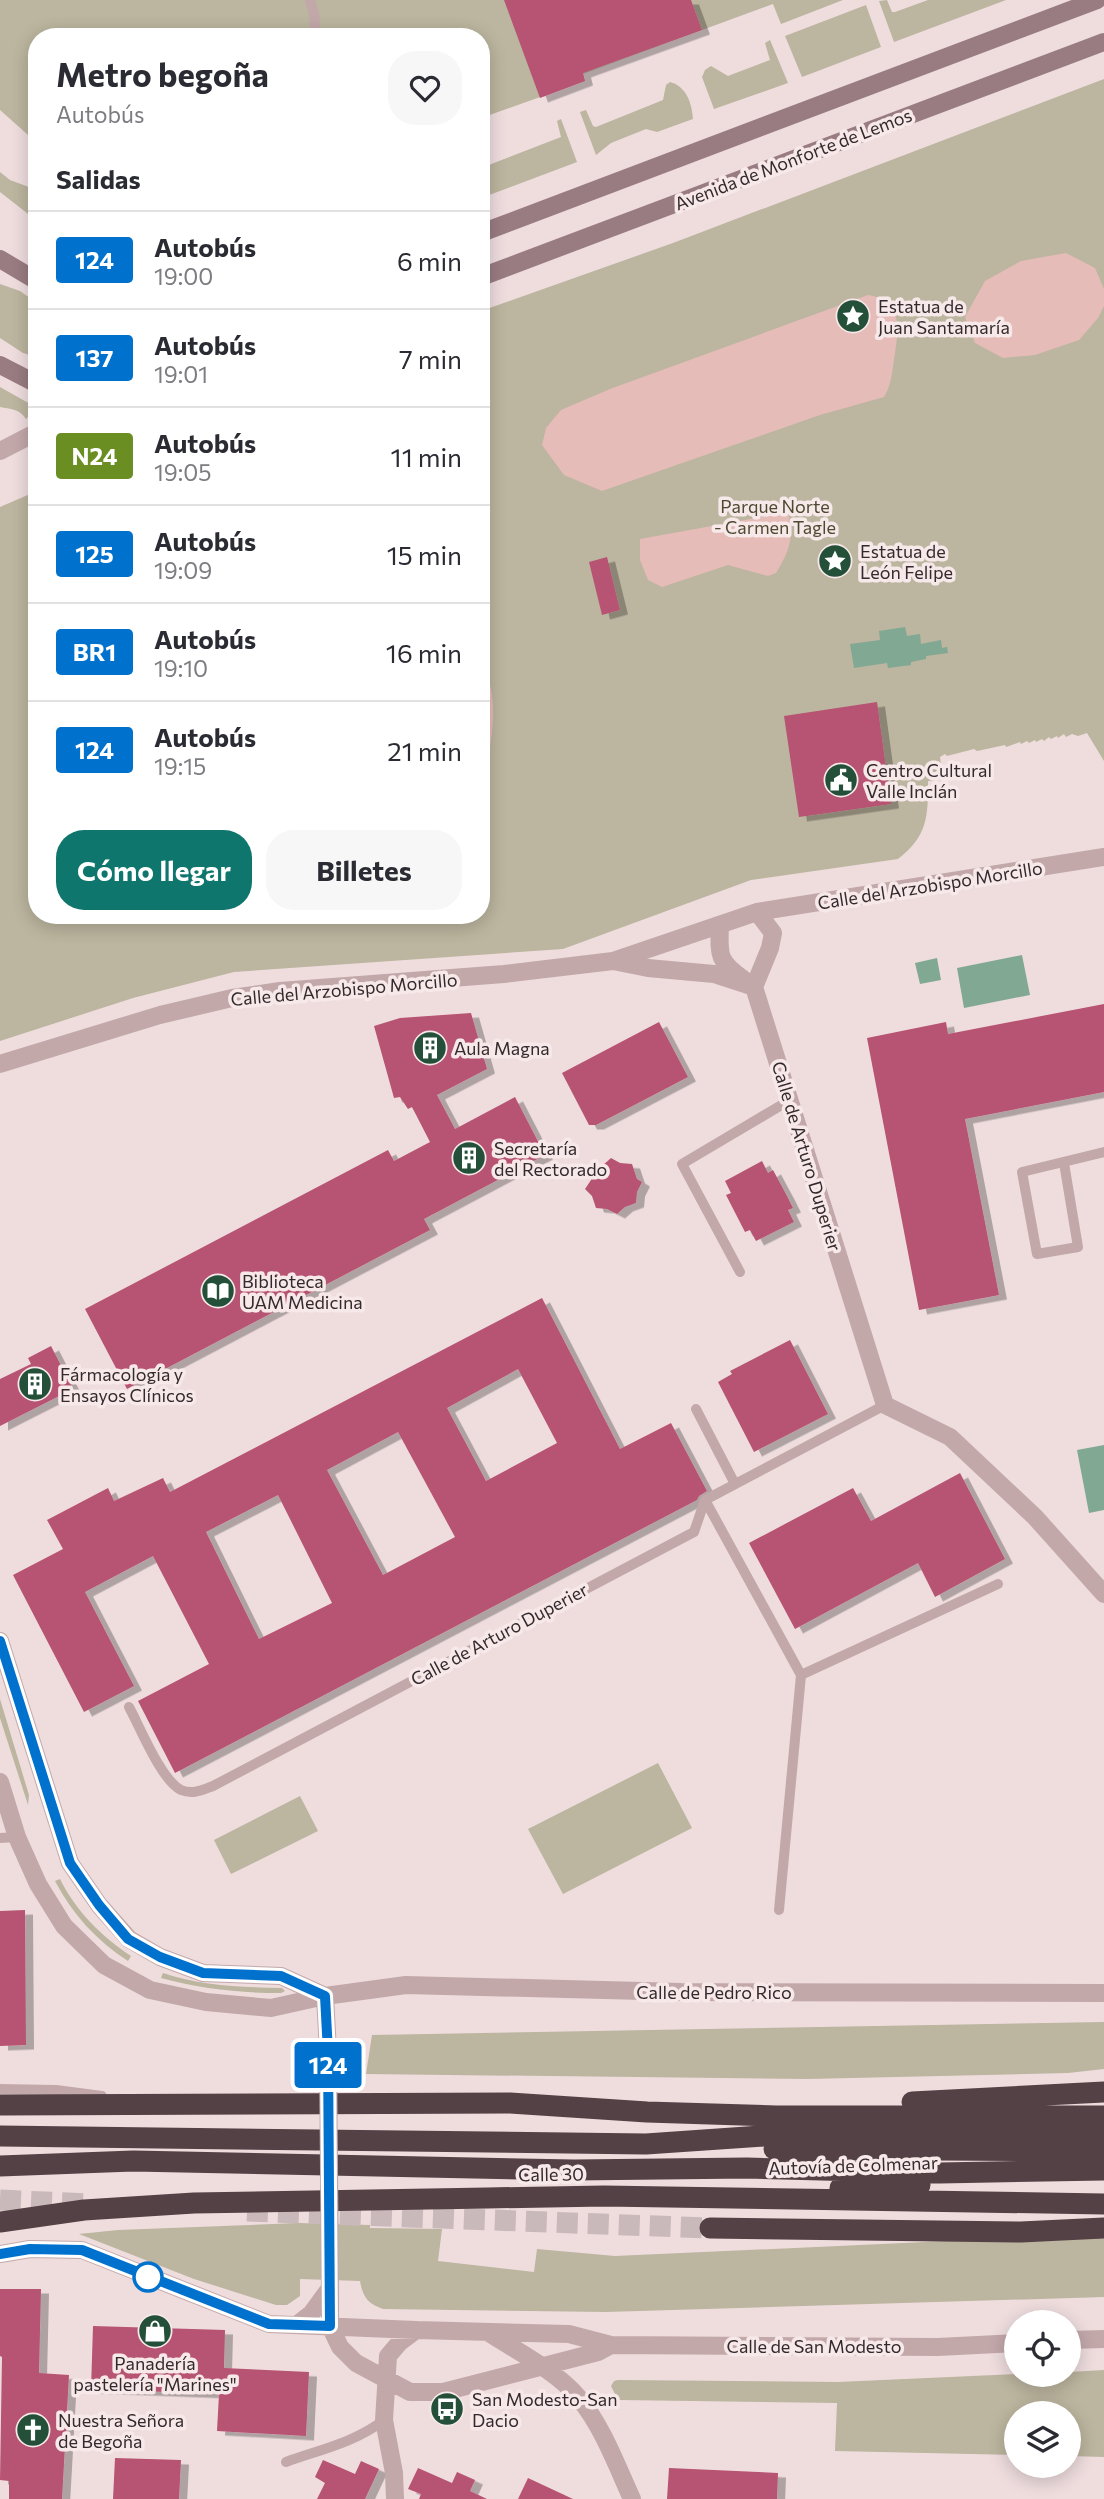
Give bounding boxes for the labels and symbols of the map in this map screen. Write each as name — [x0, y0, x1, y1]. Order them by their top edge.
street label: Avenida de Monforte de Lemos — [671, 104, 915, 214]
place label: Estatua de Juan Santamaría — [878, 295, 1010, 338]
place icon: Estatua de Juan Santamaría — [834, 297, 872, 335]
park label: Parque Norte - Carmen Tagle — [714, 495, 836, 538]
place label: Estatua de León Felipe — [860, 540, 953, 583]
place icon: Estatua de León Felipe — [816, 542, 854, 580]
place label: Centro Cultural Valle Inclán — [866, 759, 992, 802]
public building icon: Centro Cultural Valle Inclán — [822, 761, 860, 799]
street label: Calle del Arzobispo Morcillo — [816, 856, 1044, 914]
street label: Calle del Arzobispo Morcillo — [230, 968, 458, 1010]
building icon: Aula Magna — [411, 1029, 449, 1067]
place label: Aula Magna — [454, 1037, 550, 1059]
street label: Calle de Arturo Duperier — [768, 1058, 846, 1254]
place label: Secretaría del Rectorado — [494, 1137, 607, 1180]
building icon: Secretaría del Rectorado — [450, 1139, 488, 1177]
place label: Biblioteca UAM Medicina — [242, 1270, 363, 1313]
library icon: Biblioteca UAM Medicina — [199, 1272, 237, 1310]
place label: Fármacología y Ensayos Clínicos — [60, 1363, 194, 1406]
building icon: Fármacología y Ensayos Clínicos — [16, 1365, 54, 1403]
street label: Calle de Arturo Duperier — [407, 1578, 591, 1690]
street label: Calle de Pedro Rico — [636, 1981, 792, 2003]
line badge: 124 — [288, 2042, 368, 2088]
street label: Autovía de Colmenar — [768, 2151, 938, 2179]
street label: Calle 30 — [518, 2162, 584, 2186]
unlabelled marker — [133, 2262, 163, 2292]
shop icon: Panadería pastelería "Marines" — [136, 2312, 174, 2350]
street label: Calle de San Modesto — [727, 2335, 901, 2357]
place label: Panadería pastelería "Marines" — [73, 2352, 237, 2395]
place label: San Modesto-San Dacio — [472, 2388, 618, 2431]
bus stop icon: San Modesto-San Dacio — [428, 2390, 466, 2428]
place label: Nuestra Señora de Begoña — [58, 2409, 184, 2452]
church icon: Nuestra Señora de Begoña — [14, 2411, 52, 2449]

